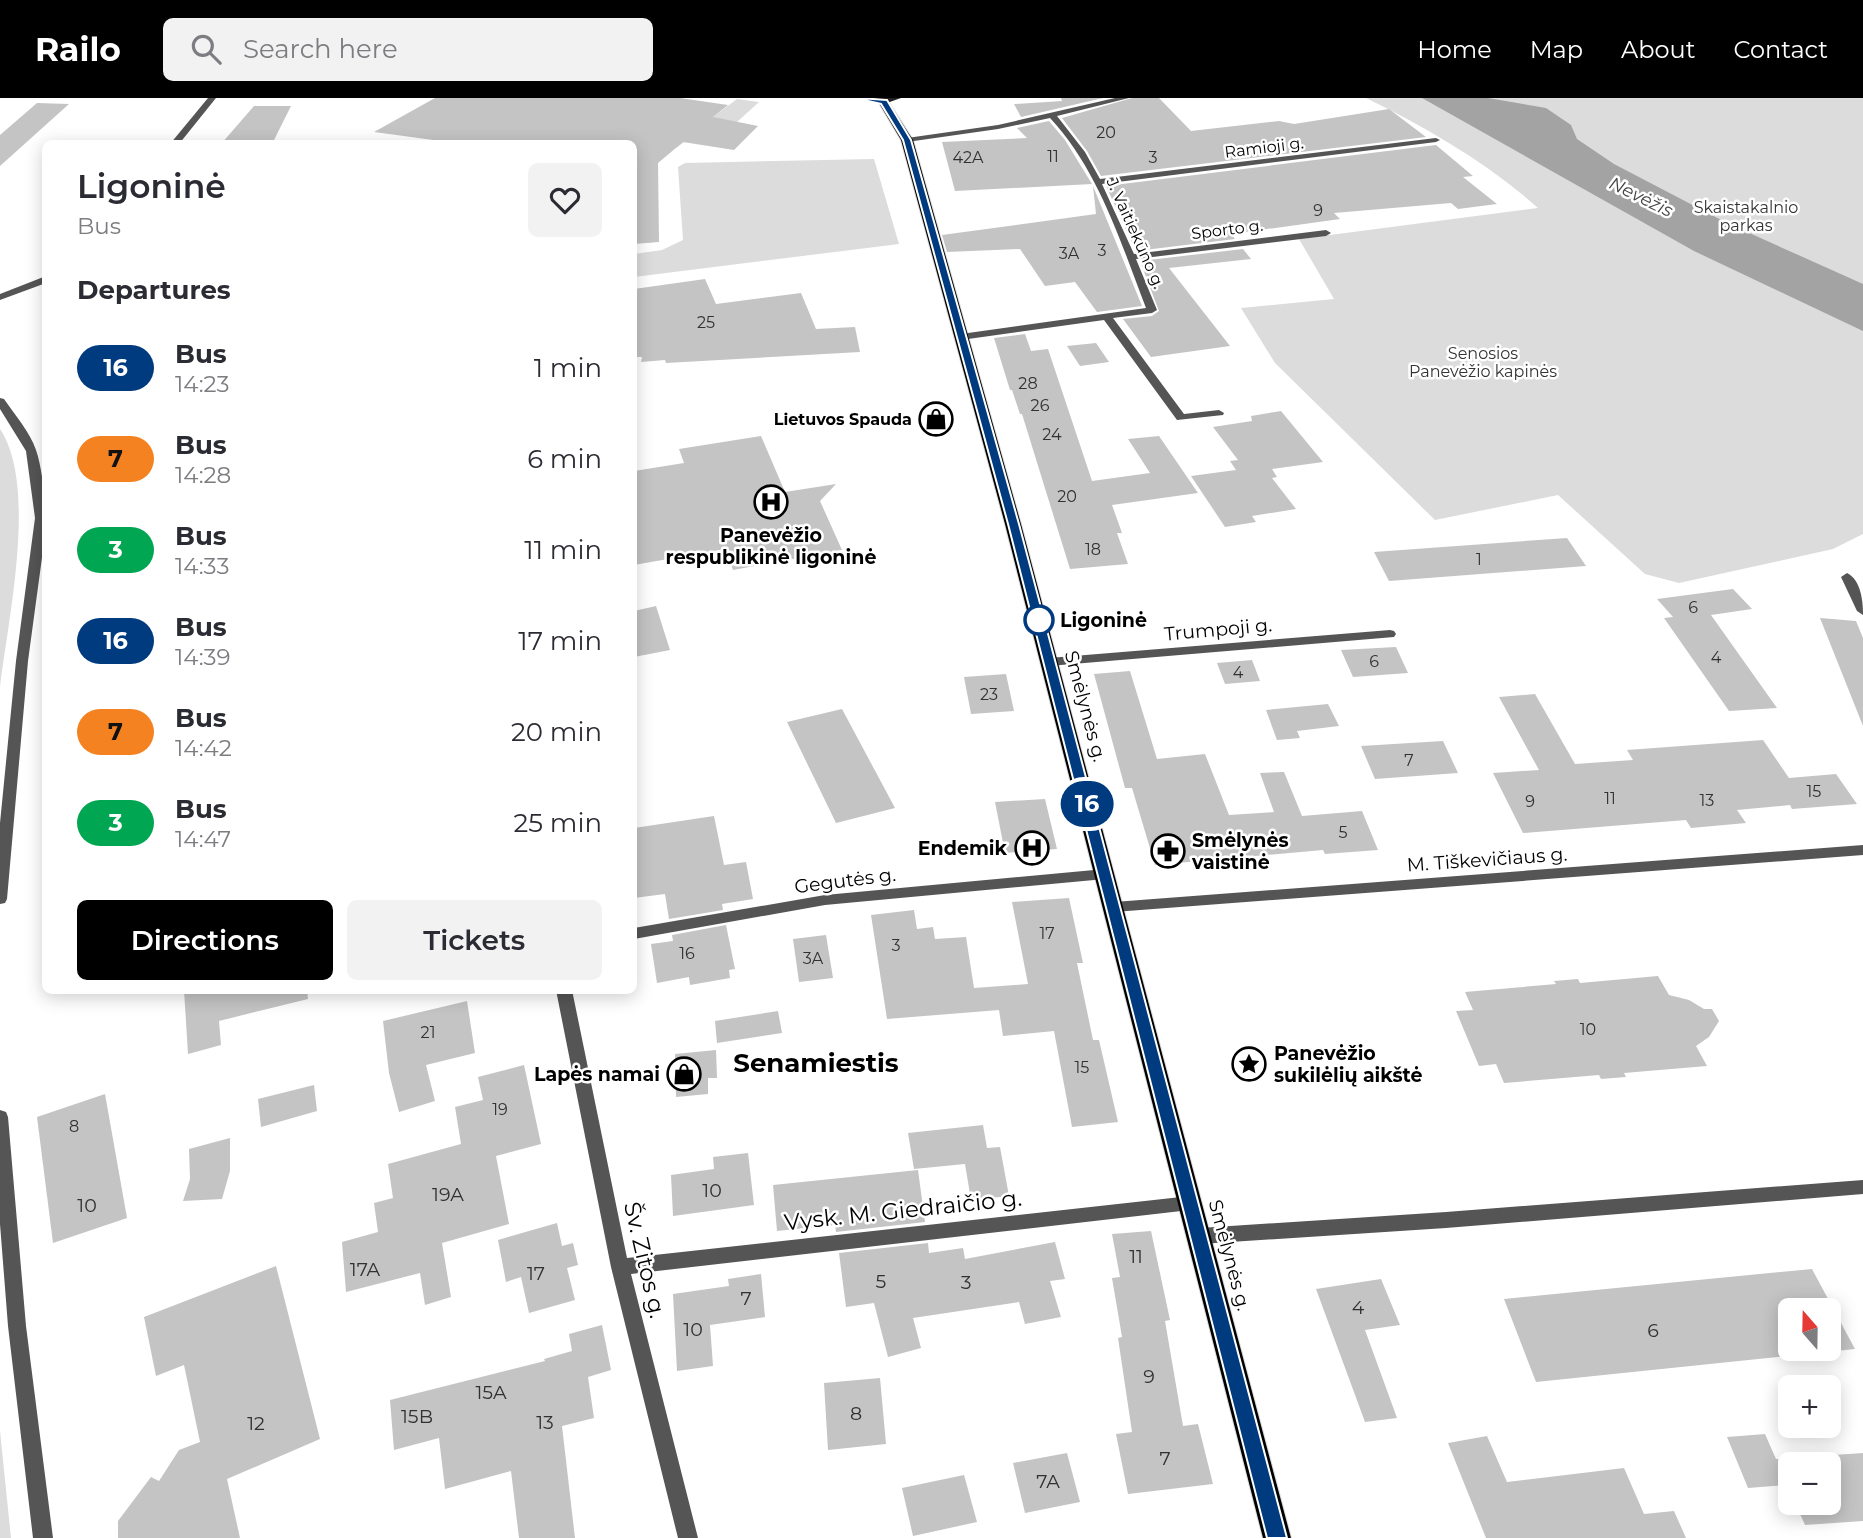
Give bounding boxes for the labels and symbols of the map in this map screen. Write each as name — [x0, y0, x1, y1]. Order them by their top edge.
house number: 20 — [1096, 123, 1116, 142]
street label: Ramioji g. — [1223, 133, 1305, 162]
house number: 11 — [1047, 147, 1059, 166]
house number: 42A — [952, 148, 984, 167]
house number: 3 — [1148, 148, 1158, 167]
water label: Nevėžis — [1605, 172, 1677, 222]
street label: J. Vaitiekūno g. — [1102, 174, 1168, 292]
park label: Skaistakalnio parkas — [1694, 198, 1798, 235]
house number: 9 — [1313, 201, 1323, 220]
street label: Sporto g. — [1190, 216, 1264, 243]
house number: 3 — [1097, 241, 1107, 260]
house number: 3A — [1059, 244, 1080, 263]
house number: 25 — [697, 313, 715, 332]
park label: Senosios Panevėžio kapinės — [1409, 344, 1557, 381]
house number: 28 — [1018, 374, 1038, 393]
house number: 26 — [1031, 396, 1050, 415]
shop icon: Lietuvos Spauda — [917, 400, 955, 438]
place label: Lietuvos Spauda — [774, 410, 912, 429]
house number: 24 — [1042, 425, 1062, 444]
hospital icon: Panevėžio respublikinė ligoninė — [752, 483, 790, 521]
house number: 20 — [1057, 487, 1077, 506]
place label: Panevėžio respublikinė ligoninė — [666, 524, 876, 569]
house number: 18 — [1085, 540, 1101, 559]
house number: 1 — [1476, 550, 1482, 569]
house number: 6 — [1688, 598, 1698, 617]
marker: Ligoninė — [1024, 605, 1054, 635]
place label: Ligoninė — [1060, 609, 1147, 632]
street label: Trumpoji g. — [1163, 613, 1273, 646]
street label: Smėlynės g. — [1060, 648, 1111, 764]
house number: 4 — [1711, 648, 1722, 667]
house number: 6 — [1369, 652, 1379, 671]
house number: 4 — [1233, 663, 1244, 682]
house number: 23 — [980, 685, 998, 704]
house number: 7 — [1404, 751, 1414, 770]
line badge: 16 — [1056, 781, 1118, 827]
house number: 15 — [1807, 782, 1821, 801]
house number: 11 — [1604, 789, 1616, 808]
house number: 13 — [1700, 791, 1714, 810]
house number: 9 — [1525, 792, 1535, 811]
house number: 5 — [1338, 823, 1348, 842]
hospital icon: Endemik — [1013, 829, 1051, 867]
place label: Smėlynės vaistinė — [1191, 829, 1288, 874]
pharmacy icon: Smėlynės vaistinė — [1149, 832, 1187, 870]
place label: Endemik — [918, 837, 1008, 860]
street label: M. Tiškevičiaus g. — [1406, 842, 1568, 877]
street label: Gegutės g. — [793, 863, 897, 898]
house number: 17 — [1039, 924, 1055, 943]
house number: 3 — [891, 936, 901, 955]
house number: 16 — [679, 944, 695, 963]
house number: 3A — [803, 949, 824, 968]
house number: 10 — [1580, 1020, 1596, 1039]
house number: 21 — [421, 1023, 435, 1042]
place label: Panevėžio sukilėlių aikštė — [1274, 1042, 1422, 1087]
place icon: Panevėžio sukilėlių aikštė — [1230, 1045, 1268, 1083]
district label: Senamiestis — [733, 1047, 899, 1079]
shop icon: Lapės namai — [665, 1055, 703, 1093]
house number: 15 — [1075, 1058, 1089, 1077]
place label: Lapės namai — [534, 1063, 660, 1086]
house number: 19 — [492, 1100, 508, 1119]
house number: 8 — [69, 1117, 79, 1136]
house number: 10 — [702, 1179, 722, 1202]
house number: 19A — [432, 1183, 464, 1206]
street label: Vysk. M. Giedraičio g. — [783, 1184, 1023, 1236]
house number: 10 — [77, 1194, 97, 1217]
street label: Smėlynės g. — [1204, 1197, 1255, 1313]
street label: Šv. Zitos g. — [618, 1199, 672, 1321]
house number: 11 — [1129, 1245, 1143, 1268]
house number: 17A — [350, 1258, 381, 1281]
house number: 17 — [527, 1262, 545, 1285]
house number: 5 — [876, 1270, 887, 1293]
house number: 3 — [961, 1271, 971, 1294]
house number: 7 — [740, 1287, 752, 1310]
house number: 4 — [1352, 1296, 1365, 1319]
north arrow — [1778, 1298, 1841, 1362]
house number: 10 — [683, 1318, 703, 1341]
house number: 6 — [1647, 1319, 1659, 1342]
house number: 9 — [1143, 1365, 1155, 1388]
house number: 15A — [475, 1381, 507, 1404]
house number: 8 — [850, 1402, 862, 1425]
house number: 15B — [401, 1405, 433, 1428]
house number: 13 — [536, 1411, 554, 1434]
house number: 12 — [247, 1412, 265, 1435]
house number: 7 — [1159, 1447, 1171, 1470]
house number: 7A — [1036, 1470, 1060, 1493]

